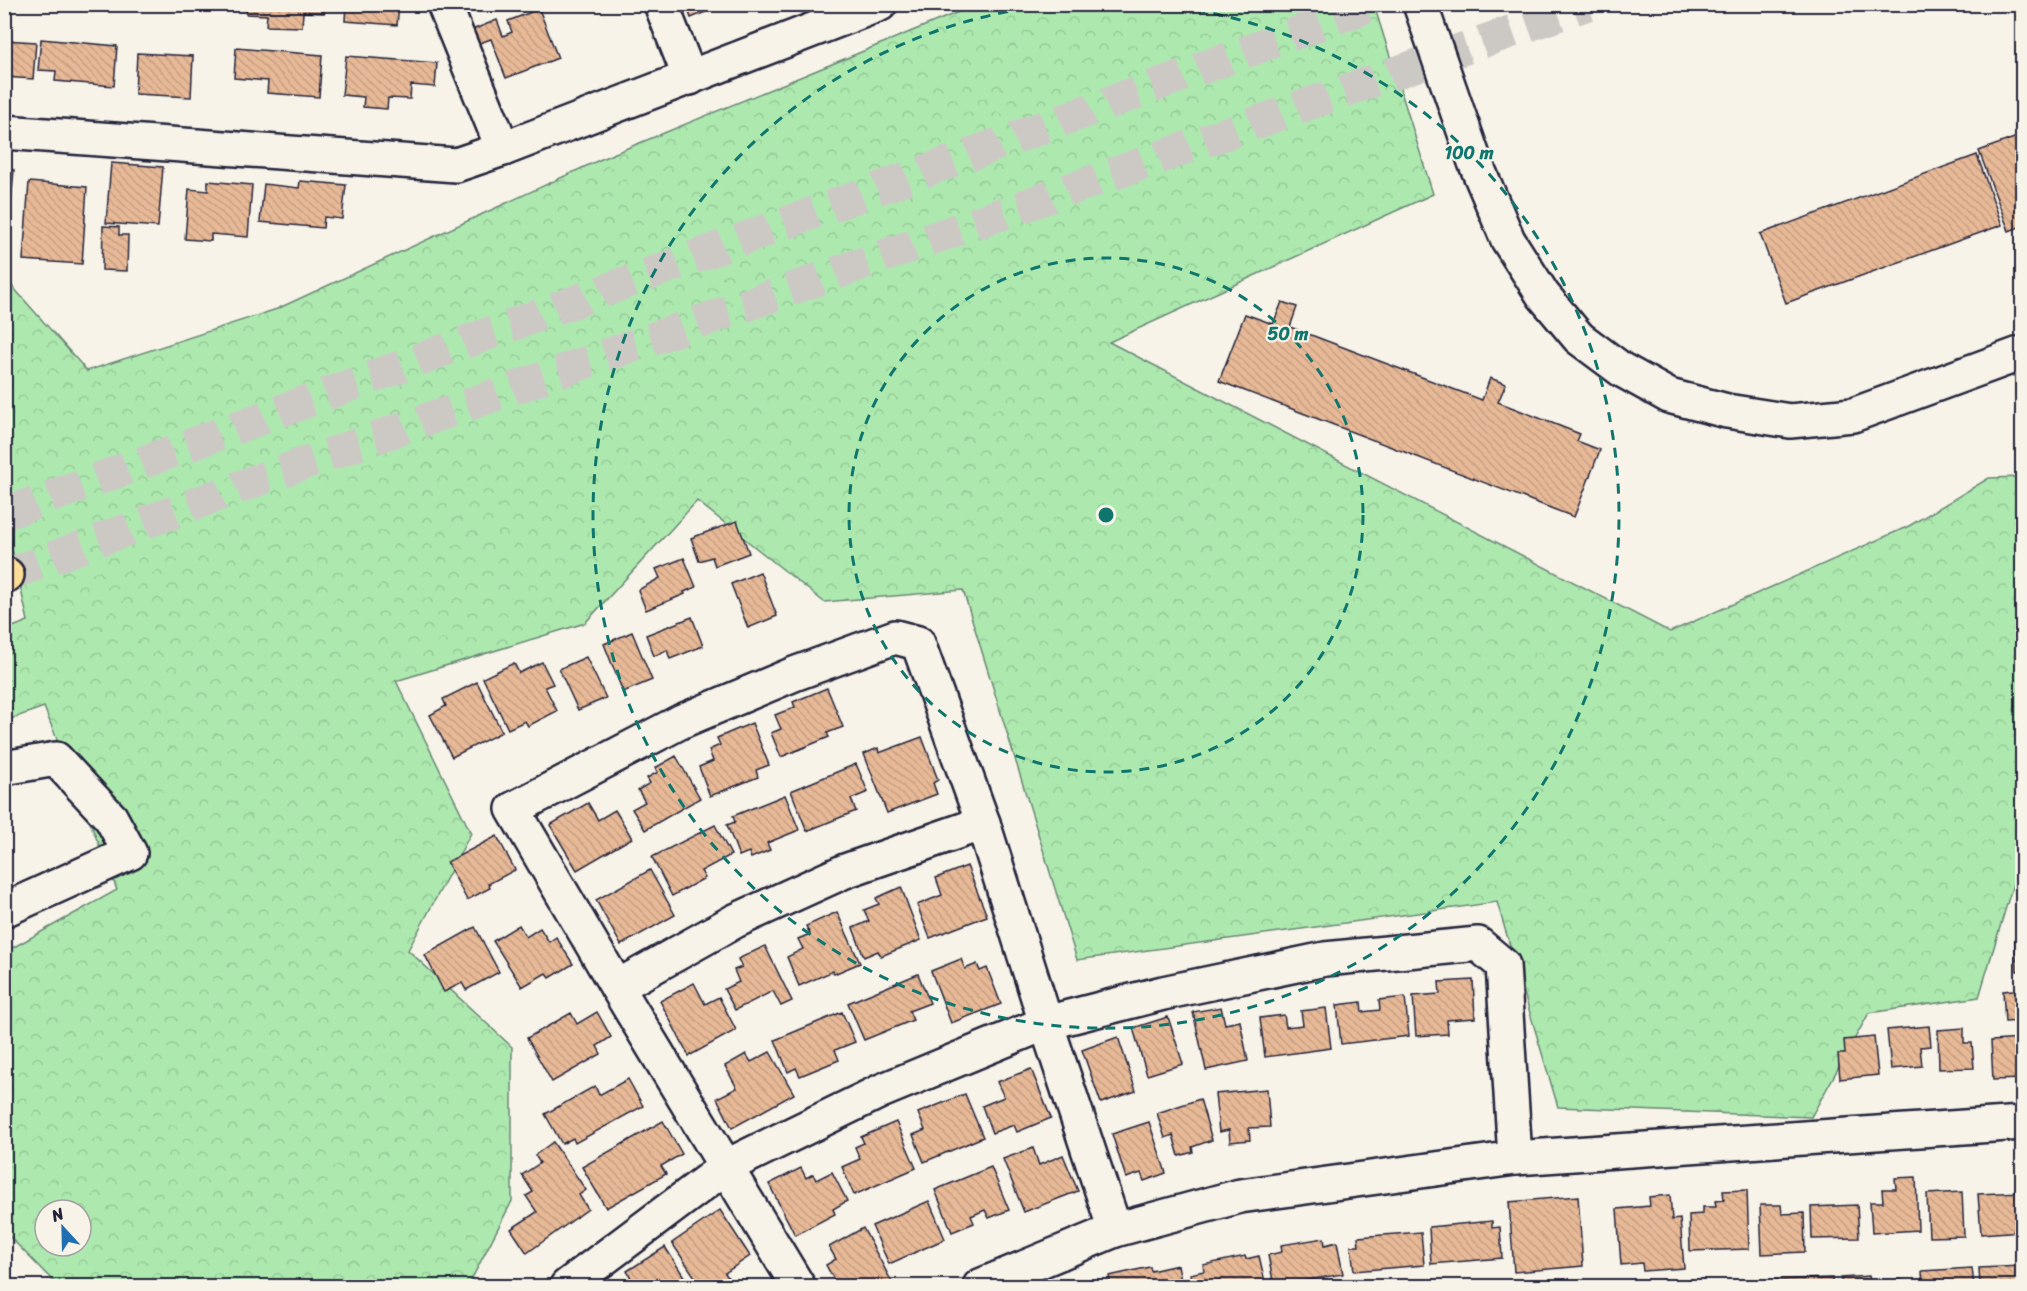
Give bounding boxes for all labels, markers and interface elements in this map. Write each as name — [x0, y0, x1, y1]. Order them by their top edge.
text: 100 m — [1445, 137, 1494, 169]
text: 50 m — [1268, 318, 1309, 350]
centre of rings — [1096, 505, 1116, 525]
north arrow — [33, 1198, 93, 1258]
text: N — [46, 1199, 69, 1230]

